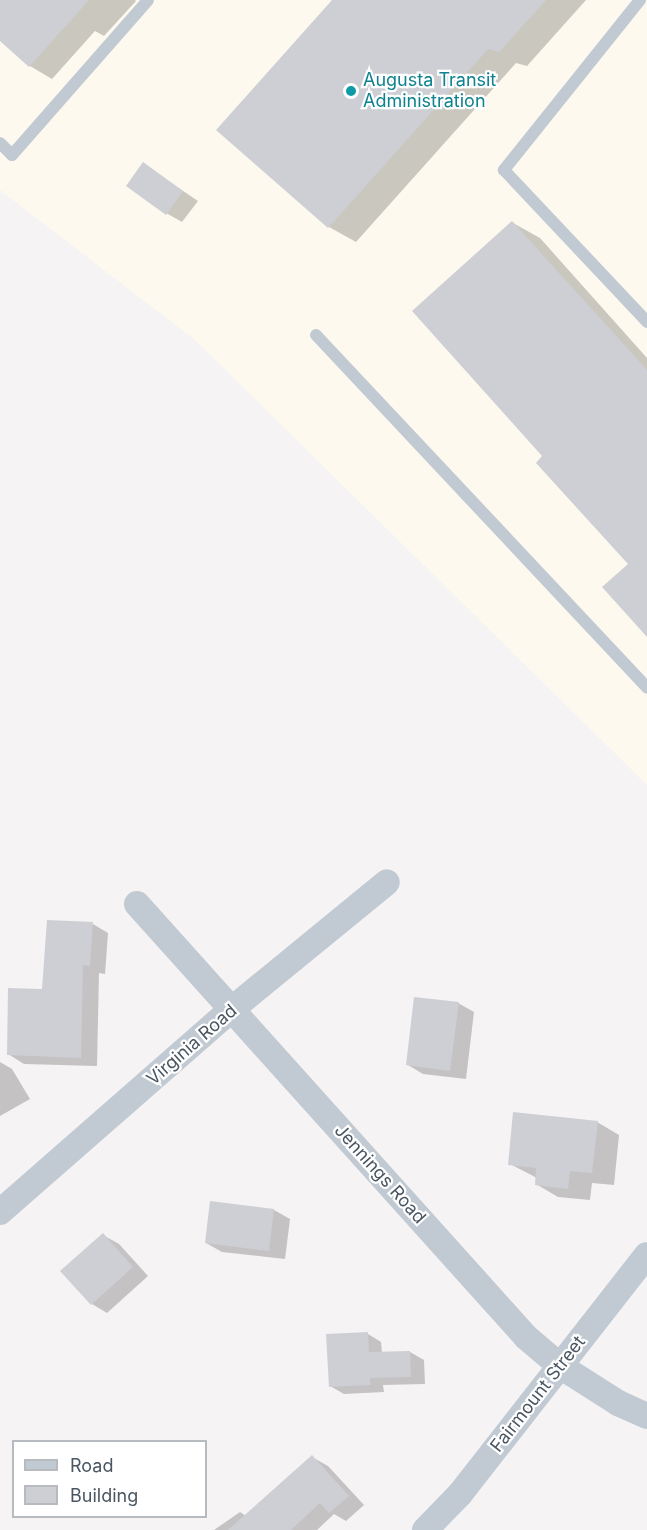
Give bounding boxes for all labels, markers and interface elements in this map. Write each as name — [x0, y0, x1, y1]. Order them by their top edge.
place label: Augusta Transit Administration — [363, 70, 496, 112]
marker: Augusta Transit Administration — [344, 84, 358, 98]
street label: Virginia Road — [143, 1000, 241, 1090]
street label: Jennings Road — [330, 1120, 430, 1228]
street label: Fairmount Street — [486, 1332, 590, 1456]
legend — [12, 1440, 207, 1518]
text: Road — [70, 1455, 113, 1476]
text: Building — [70, 1485, 138, 1506]

